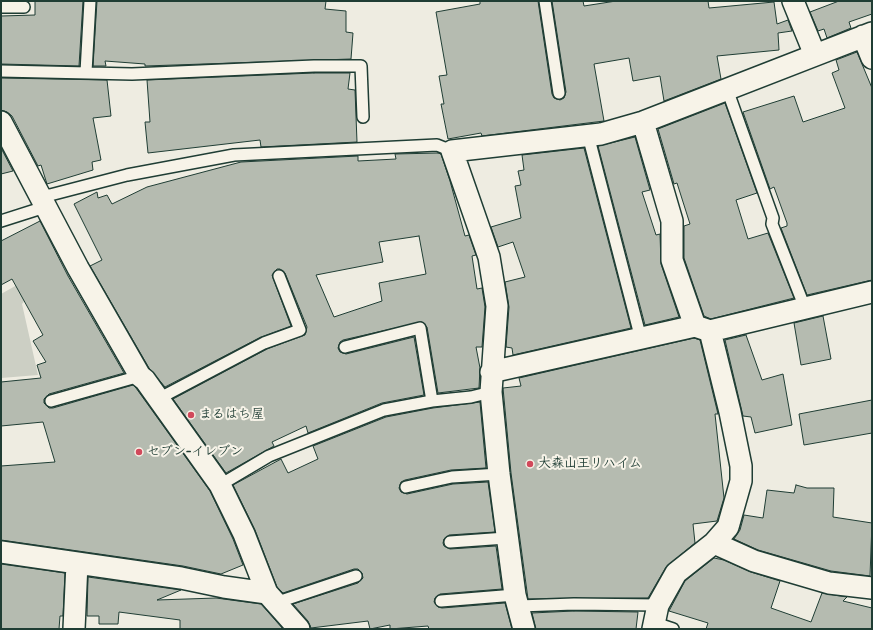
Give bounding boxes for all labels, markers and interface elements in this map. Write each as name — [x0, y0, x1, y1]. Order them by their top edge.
place label: まるはち屋 — [199, 407, 264, 423]
marker: まるはち屋 — [186, 410, 196, 420]
place label: セブン-イレブン — [147, 444, 243, 460]
marker: セブン-イレブン — [134, 447, 144, 457]
place label: 大森山王リハイム — [538, 456, 642, 472]
marker: 大森山王リハイム — [525, 459, 535, 469]

